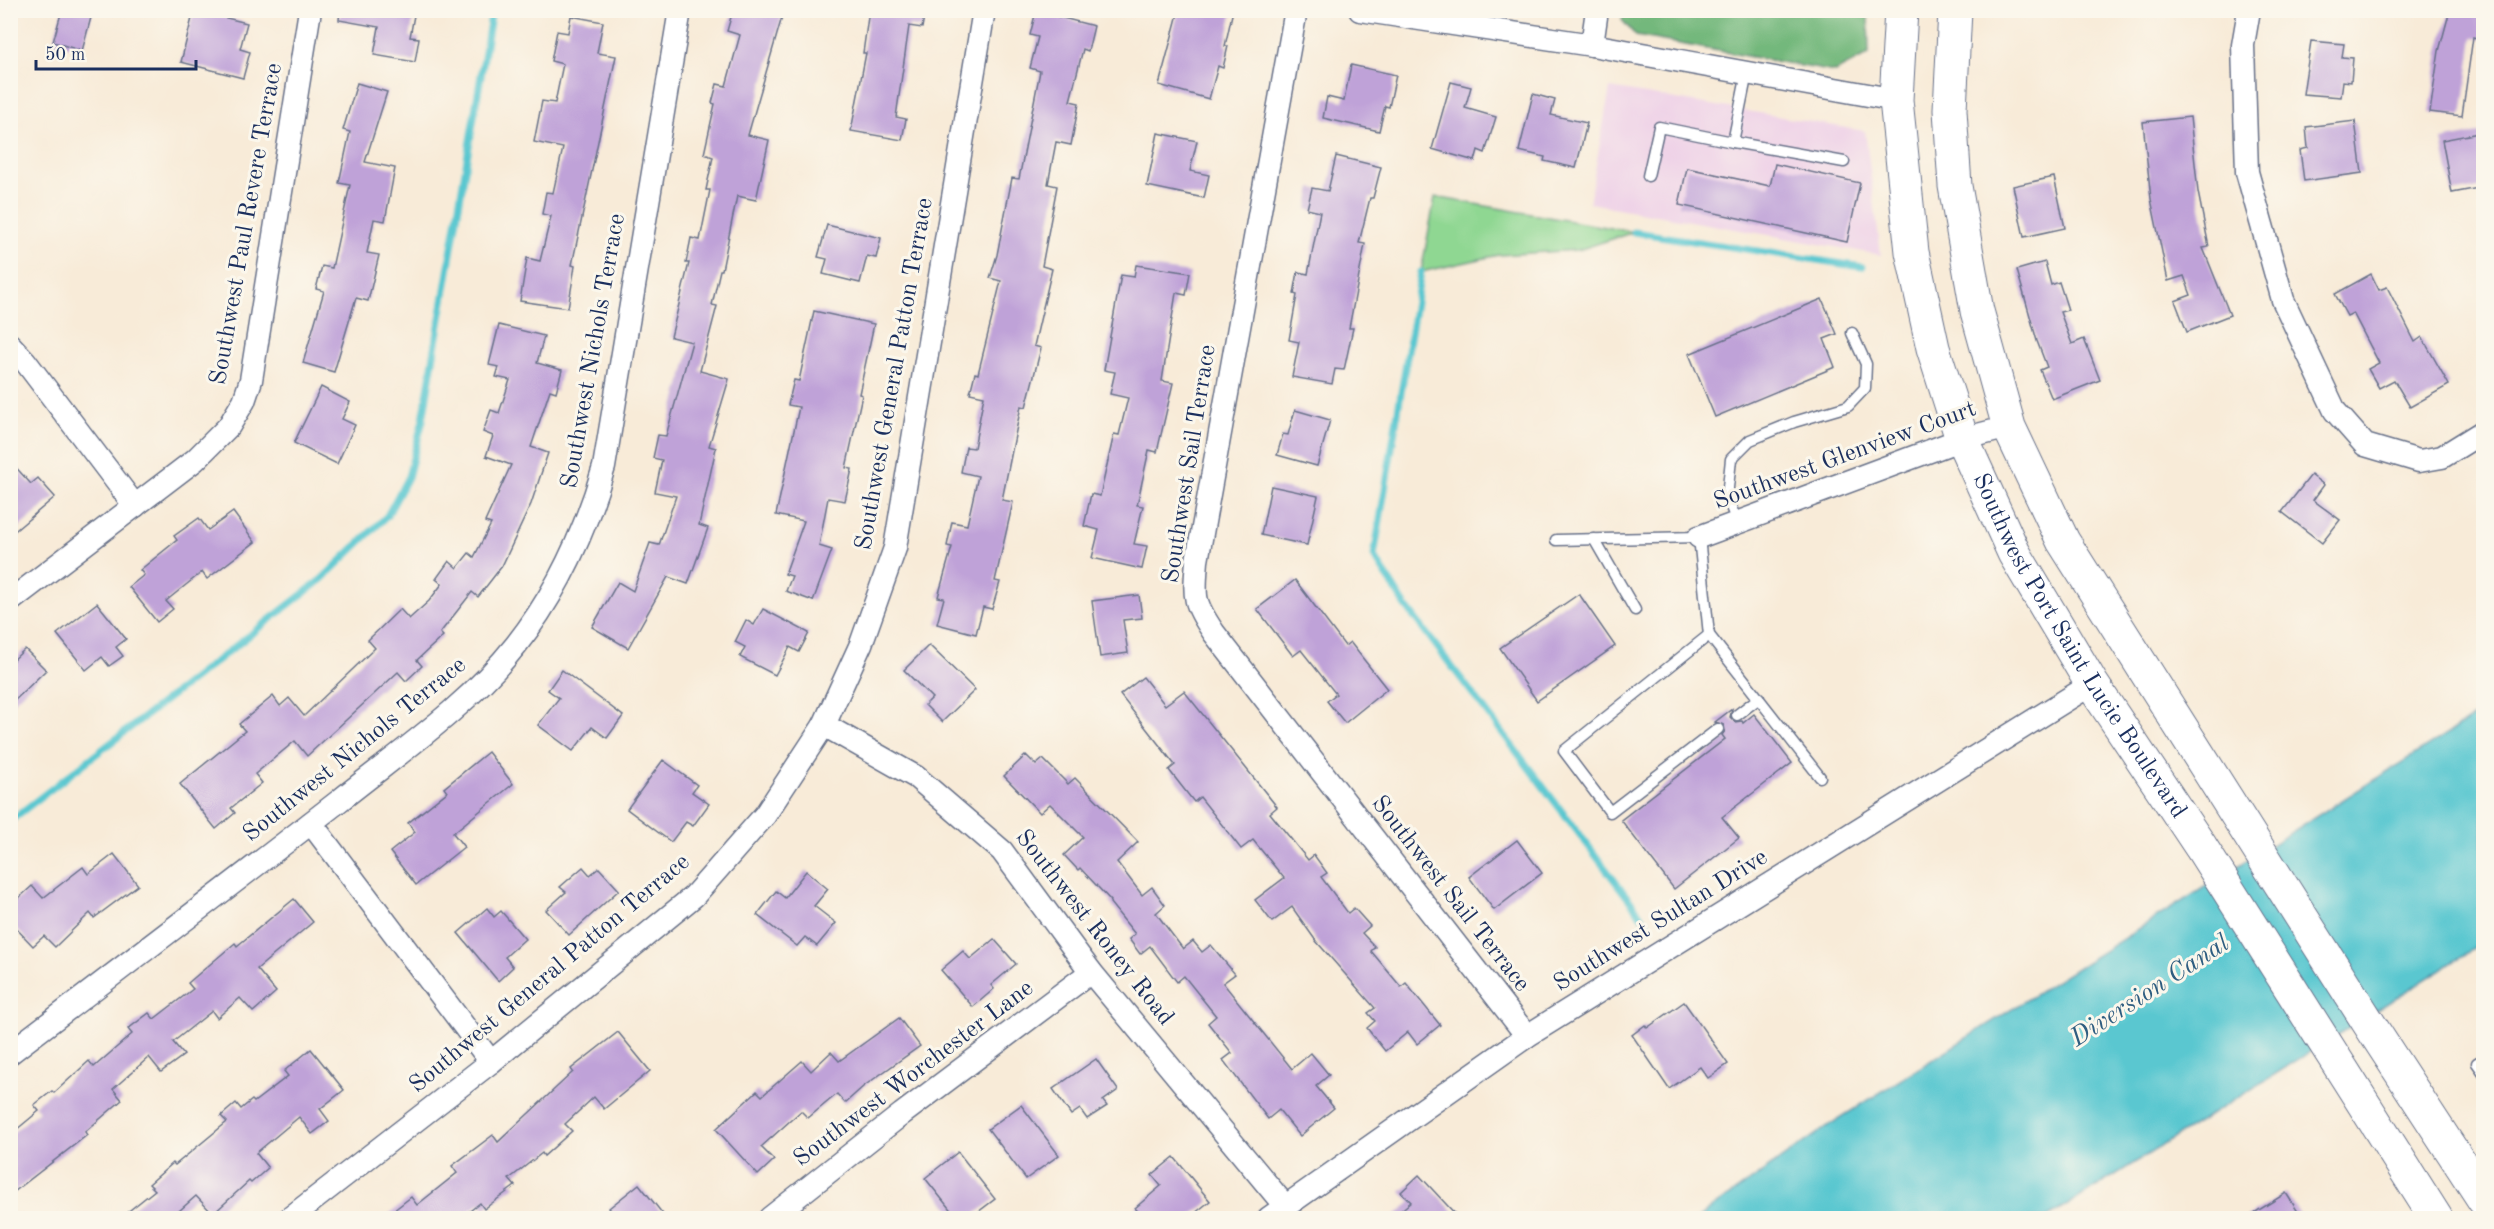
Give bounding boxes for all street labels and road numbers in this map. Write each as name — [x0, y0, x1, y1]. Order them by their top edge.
street label: Southwest Paul Revere Terrace — [207, 61, 287, 387]
street label: Southwest General Patton Terrace — [852, 196, 938, 552]
street label: Southwest Nichols Terrace — [558, 212, 630, 490]
street label: Southwest Sail Terrace — [1159, 343, 1221, 585]
street label: Southwest Glenview Court — [1711, 397, 1979, 515]
street label: Southwest Port Saint Lucie Boulevard — [1968, 470, 2190, 823]
street label: Southwest Nichols Terrace — [239, 653, 471, 847]
street label: Southwest Sail Terrace — [1366, 792, 1534, 996]
street label: Southwest Roney Road — [1010, 826, 1178, 1030]
street label: Southwest Sultan Drive — [1550, 845, 1772, 997]
street label: Southwest General Patton Terrace — [405, 850, 695, 1098]
street label: Southwest Worchester Lane — [790, 976, 1038, 1172]

